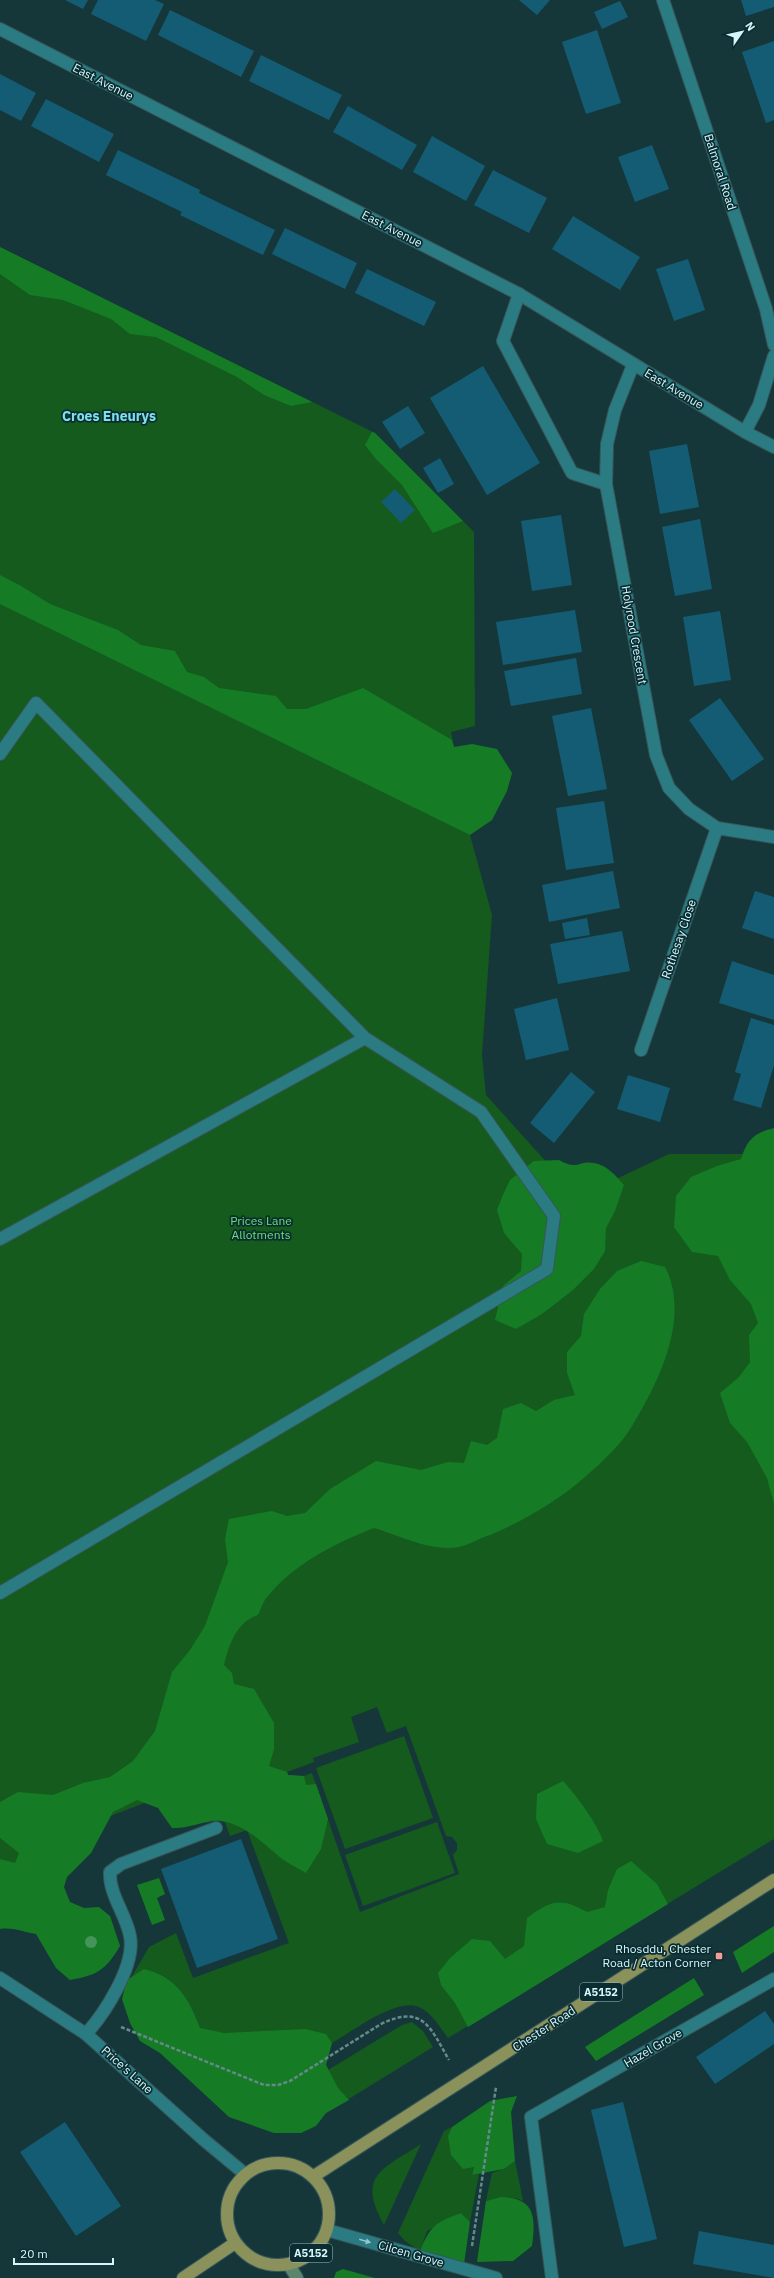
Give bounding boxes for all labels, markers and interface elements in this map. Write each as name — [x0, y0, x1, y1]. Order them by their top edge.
north arrow — [722, 12, 762, 52]
text: N — [742, 19, 758, 34]
street label: East Avenue — [70, 60, 137, 103]
street label: Balmoral Road — [701, 132, 740, 212]
street label: East Avenue — [359, 207, 426, 250]
street label: East Avenue — [642, 365, 707, 412]
district label: Croes Eneurys — [62, 407, 156, 425]
street label: Holyrood Crescent — [618, 585, 651, 685]
street label: Rothesay Close — [658, 897, 699, 980]
park label: Prices Lane Allotments — [230, 1213, 292, 1242]
place label: Rhosddu, Chester Road / Acton Corner — [603, 1941, 712, 1970]
marker: Rhosddu, Chester Road / Acton Corner — [714, 1951, 724, 1961]
road number: A5152 — [580, 1983, 622, 2001]
street label: Chester Road — [509, 2003, 578, 2055]
street label: Hazel Grove — [621, 2025, 685, 2070]
street label: Price's Lane — [98, 2043, 157, 2097]
street label: Cilcen Grove — [377, 2237, 446, 2270]
one-way arrow — [358, 2238, 371, 2244]
scale bar — [14, 2240, 113, 2266]
road number: A5152 — [290, 2244, 332, 2262]
text: 20 m — [20, 2246, 48, 2261]

